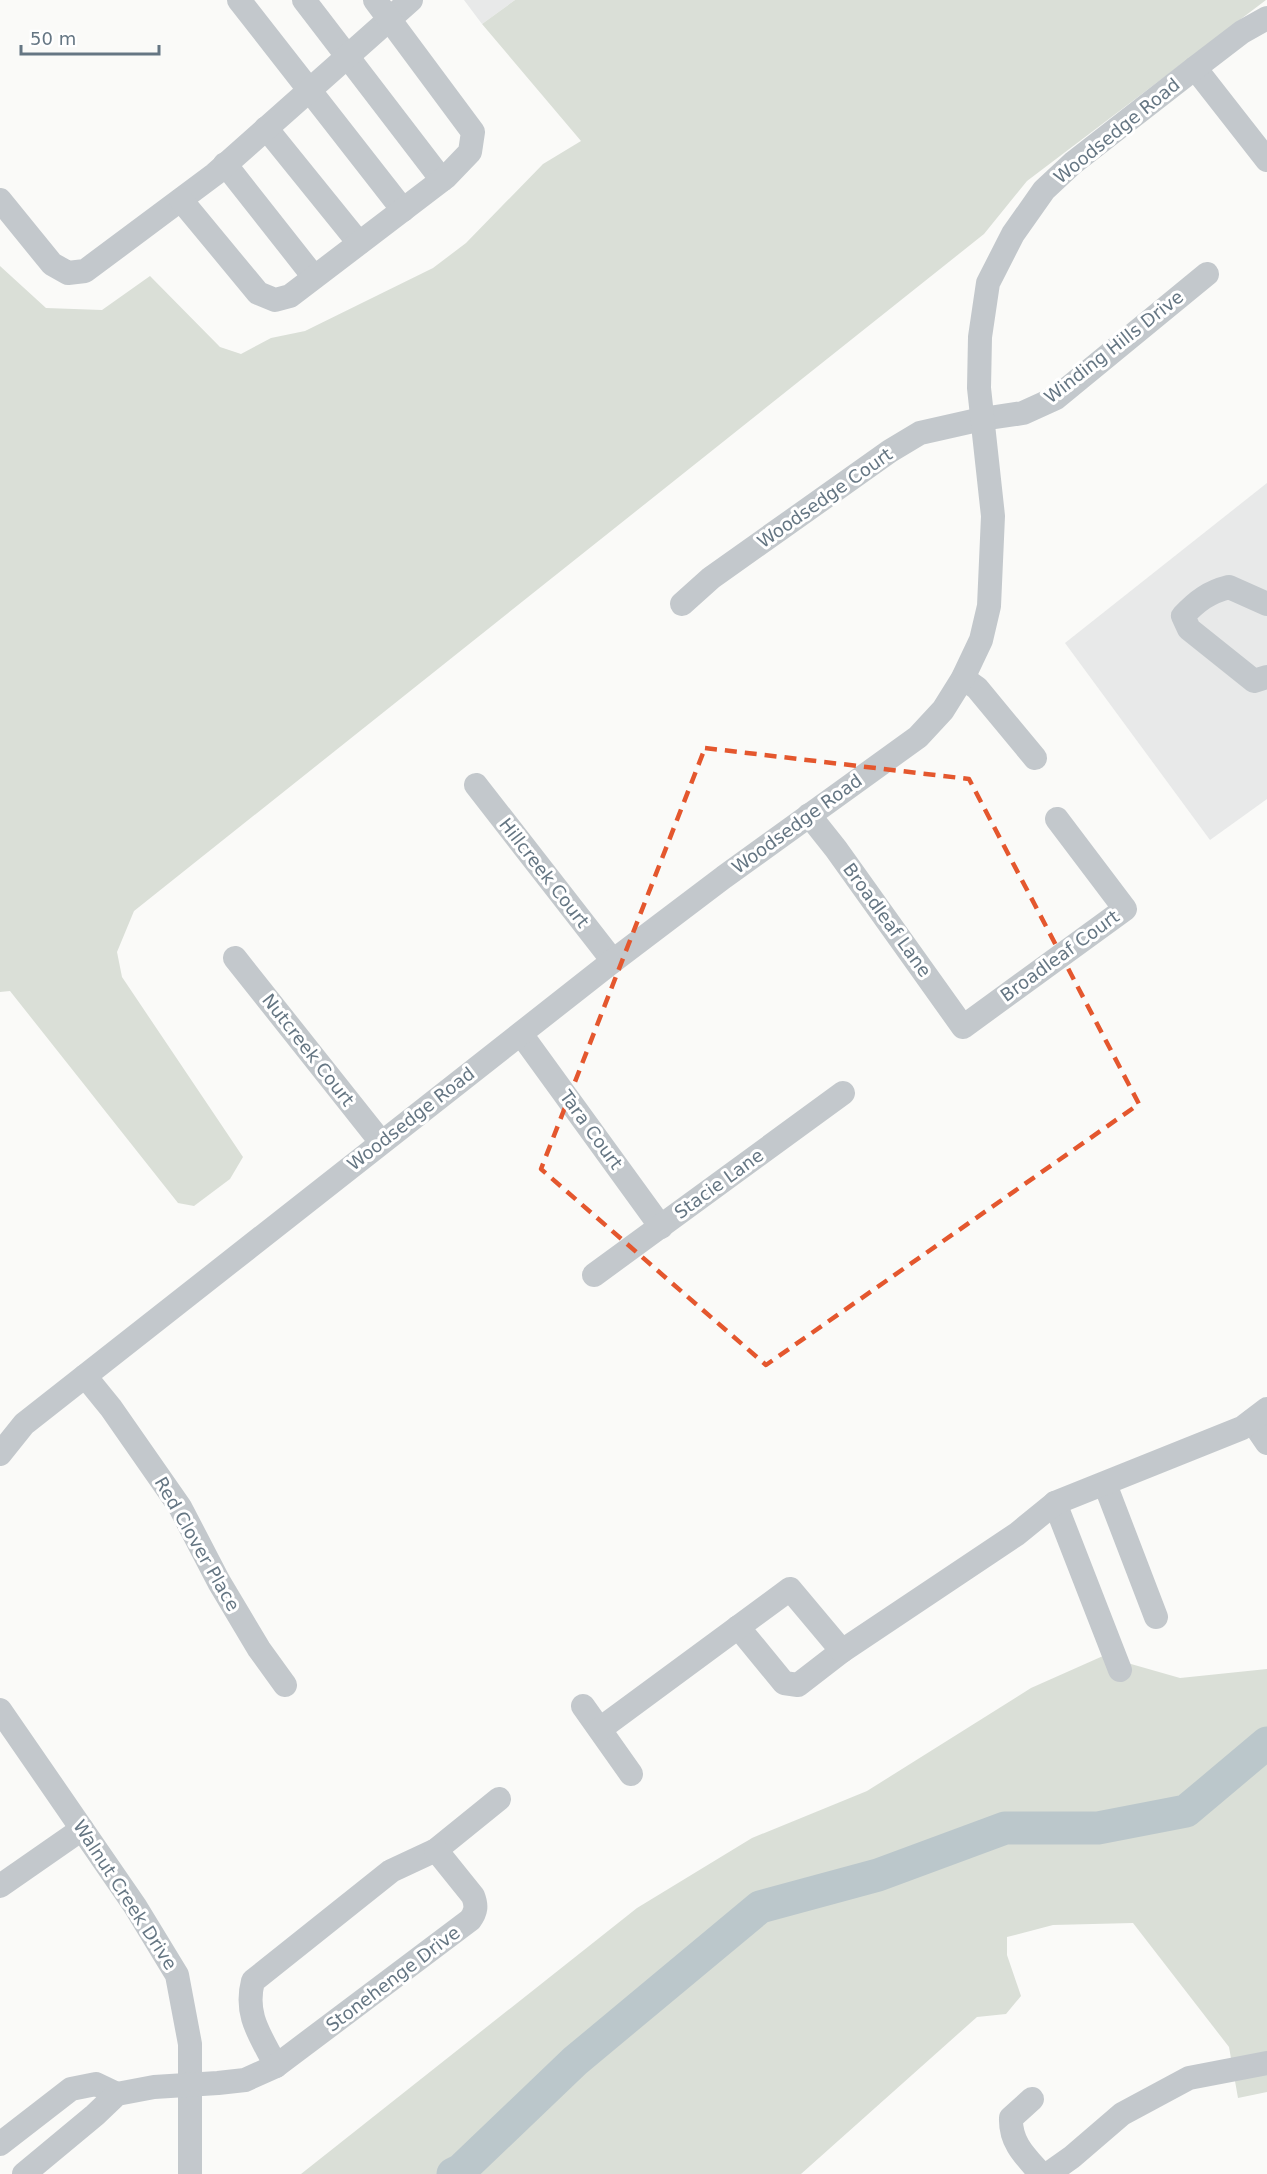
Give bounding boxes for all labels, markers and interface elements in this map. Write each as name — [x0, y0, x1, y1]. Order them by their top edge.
scale bar — [21, 18, 159, 56]
text: 50 m — [30, 28, 76, 49]
street label: Woodsedge Road — [1050, 74, 1184, 188]
street label: Winding Hills Drive — [1040, 286, 1187, 407]
street label: Woodsedge Court — [753, 443, 896, 552]
street label: Woodsedge Road — [728, 769, 866, 878]
street label: Hillcreek Court — [495, 814, 594, 932]
street label: Broadleaf Lane — [839, 859, 936, 981]
street label: Broadleaf Court — [996, 906, 1123, 1006]
street label: Nutcreek Court — [258, 989, 359, 1110]
street label: Woodsedge Road — [343, 1062, 478, 1175]
street label: Tara Court — [555, 1085, 627, 1173]
street label: Stacie Lane — [670, 1144, 767, 1223]
street label: Red Clover Place — [151, 1473, 244, 1614]
street label: Walnut Creek Drive — [69, 1816, 182, 1973]
street label: Stonehenge Drive — [322, 1921, 464, 2036]

